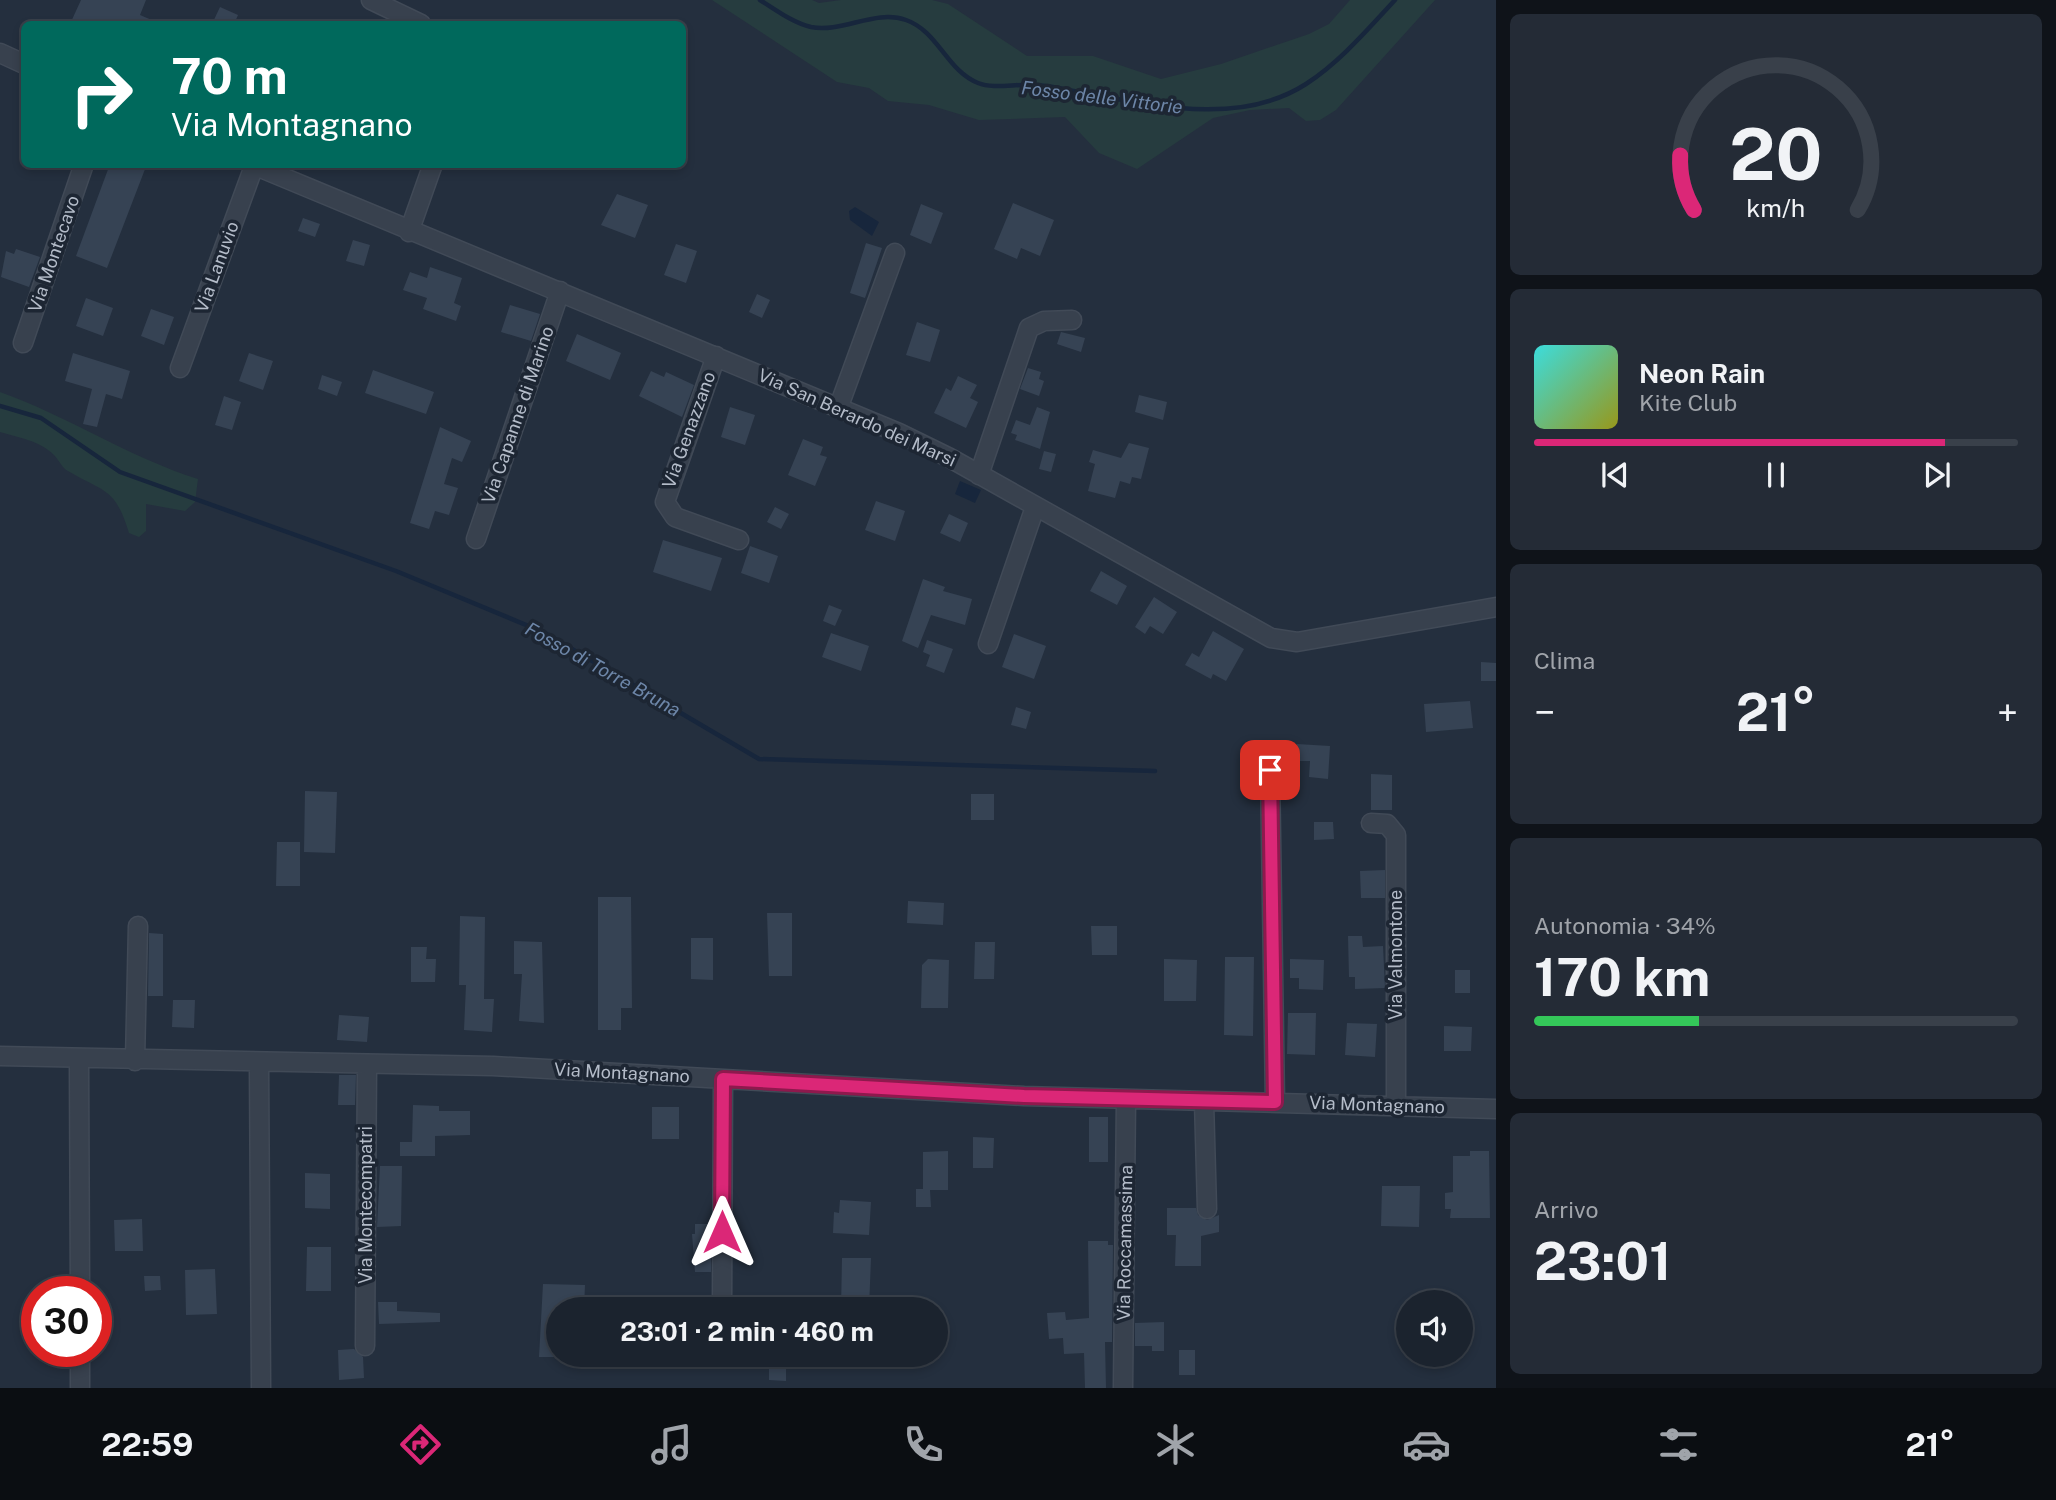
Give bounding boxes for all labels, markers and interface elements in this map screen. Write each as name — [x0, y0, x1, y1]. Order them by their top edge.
text: 70 m — [171, 47, 288, 105]
icon: right — [56, 49, 147, 140]
water label: Fosso delle Vittorie — [1020, 76, 1184, 118]
text: Via Montagnano — [171, 106, 413, 143]
text: 20 — [1729, 112, 1823, 197]
street label: Via Montecavo — [24, 193, 83, 315]
text: km/h — [1747, 193, 1805, 223]
street label: Via Lanuvio — [190, 218, 243, 315]
street label: Via Capanne di Marino — [477, 323, 558, 506]
text: Neon Rain — [1639, 358, 1765, 389]
street label: Via San Berardo dei Marsi — [755, 364, 959, 471]
street label: Via Genazzano — [658, 369, 719, 491]
text: Kite Club — [1639, 389, 1737, 416]
icon: previous — [1596, 456, 1634, 494]
icon: pause — [1757, 456, 1795, 494]
icon: next — [1918, 456, 1956, 494]
water label: Fosso di Torre Bruna — [522, 617, 684, 721]
text: Clima — [1534, 647, 1595, 674]
text: 21° — [1736, 682, 1816, 743]
text: − — [1534, 690, 1555, 735]
text: + — [1997, 690, 2018, 735]
pin — [1240, 740, 1300, 800]
icon: arrive — [1251, 751, 1289, 789]
street label: Via Valmontone — [1385, 890, 1406, 1020]
text: Autonomia · 34% — [1534, 912, 1716, 939]
text: 170 km — [1534, 947, 1710, 1008]
street label: Via Montagnano — [554, 1058, 690, 1087]
street label: Via Montagnano — [1309, 1092, 1445, 1117]
street label: Via Montecompatri — [355, 1126, 376, 1284]
street label: Via Roccamassima — [1113, 1165, 1136, 1321]
position arrow — [685, 1195, 759, 1269]
text: Arrivo — [1534, 1196, 1598, 1223]
text: 23:01 — [1534, 1231, 1671, 1292]
speed limit sign: 30 — [21, 1276, 112, 1367]
map controls — [1396, 1290, 1473, 1367]
button: sound — [1396, 1290, 1473, 1367]
text: 23:01 · 2 min · 460 m — [620, 1316, 874, 1347]
icon: directions — [396, 1420, 445, 1469]
icon: music — [647, 1420, 696, 1469]
icon: phone — [899, 1420, 948, 1469]
icon: climate — [1151, 1420, 1200, 1469]
icon: car — [1402, 1420, 1451, 1469]
icon: filters — [1654, 1420, 1703, 1469]
text: 22:59 — [101, 1426, 193, 1463]
text: 21° — [1905, 1426, 1955, 1463]

